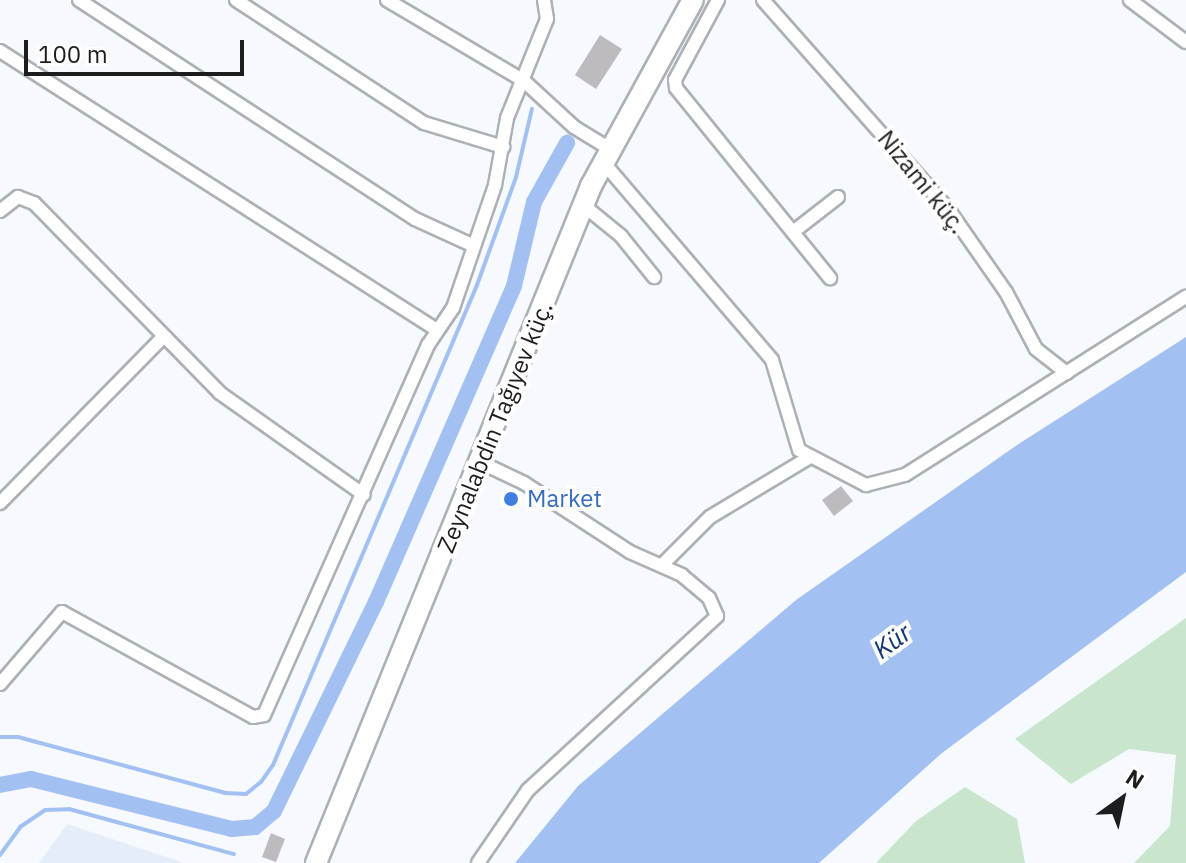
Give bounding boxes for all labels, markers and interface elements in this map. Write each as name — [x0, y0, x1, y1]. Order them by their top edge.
scale bar — [28, 24, 248, 74]
text: 100 m — [38, 38, 108, 70]
street label: Nizami küç. — [872, 125, 972, 239]
street label: Zeynalabdin Tağıyev küç. — [431, 297, 559, 557]
place label: Market — [527, 485, 602, 513]
marker: Market — [502, 490, 520, 508]
water label: Kür — [867, 617, 917, 665]
north arrow — [1082, 759, 1162, 839]
text: N — [1121, 762, 1150, 795]

